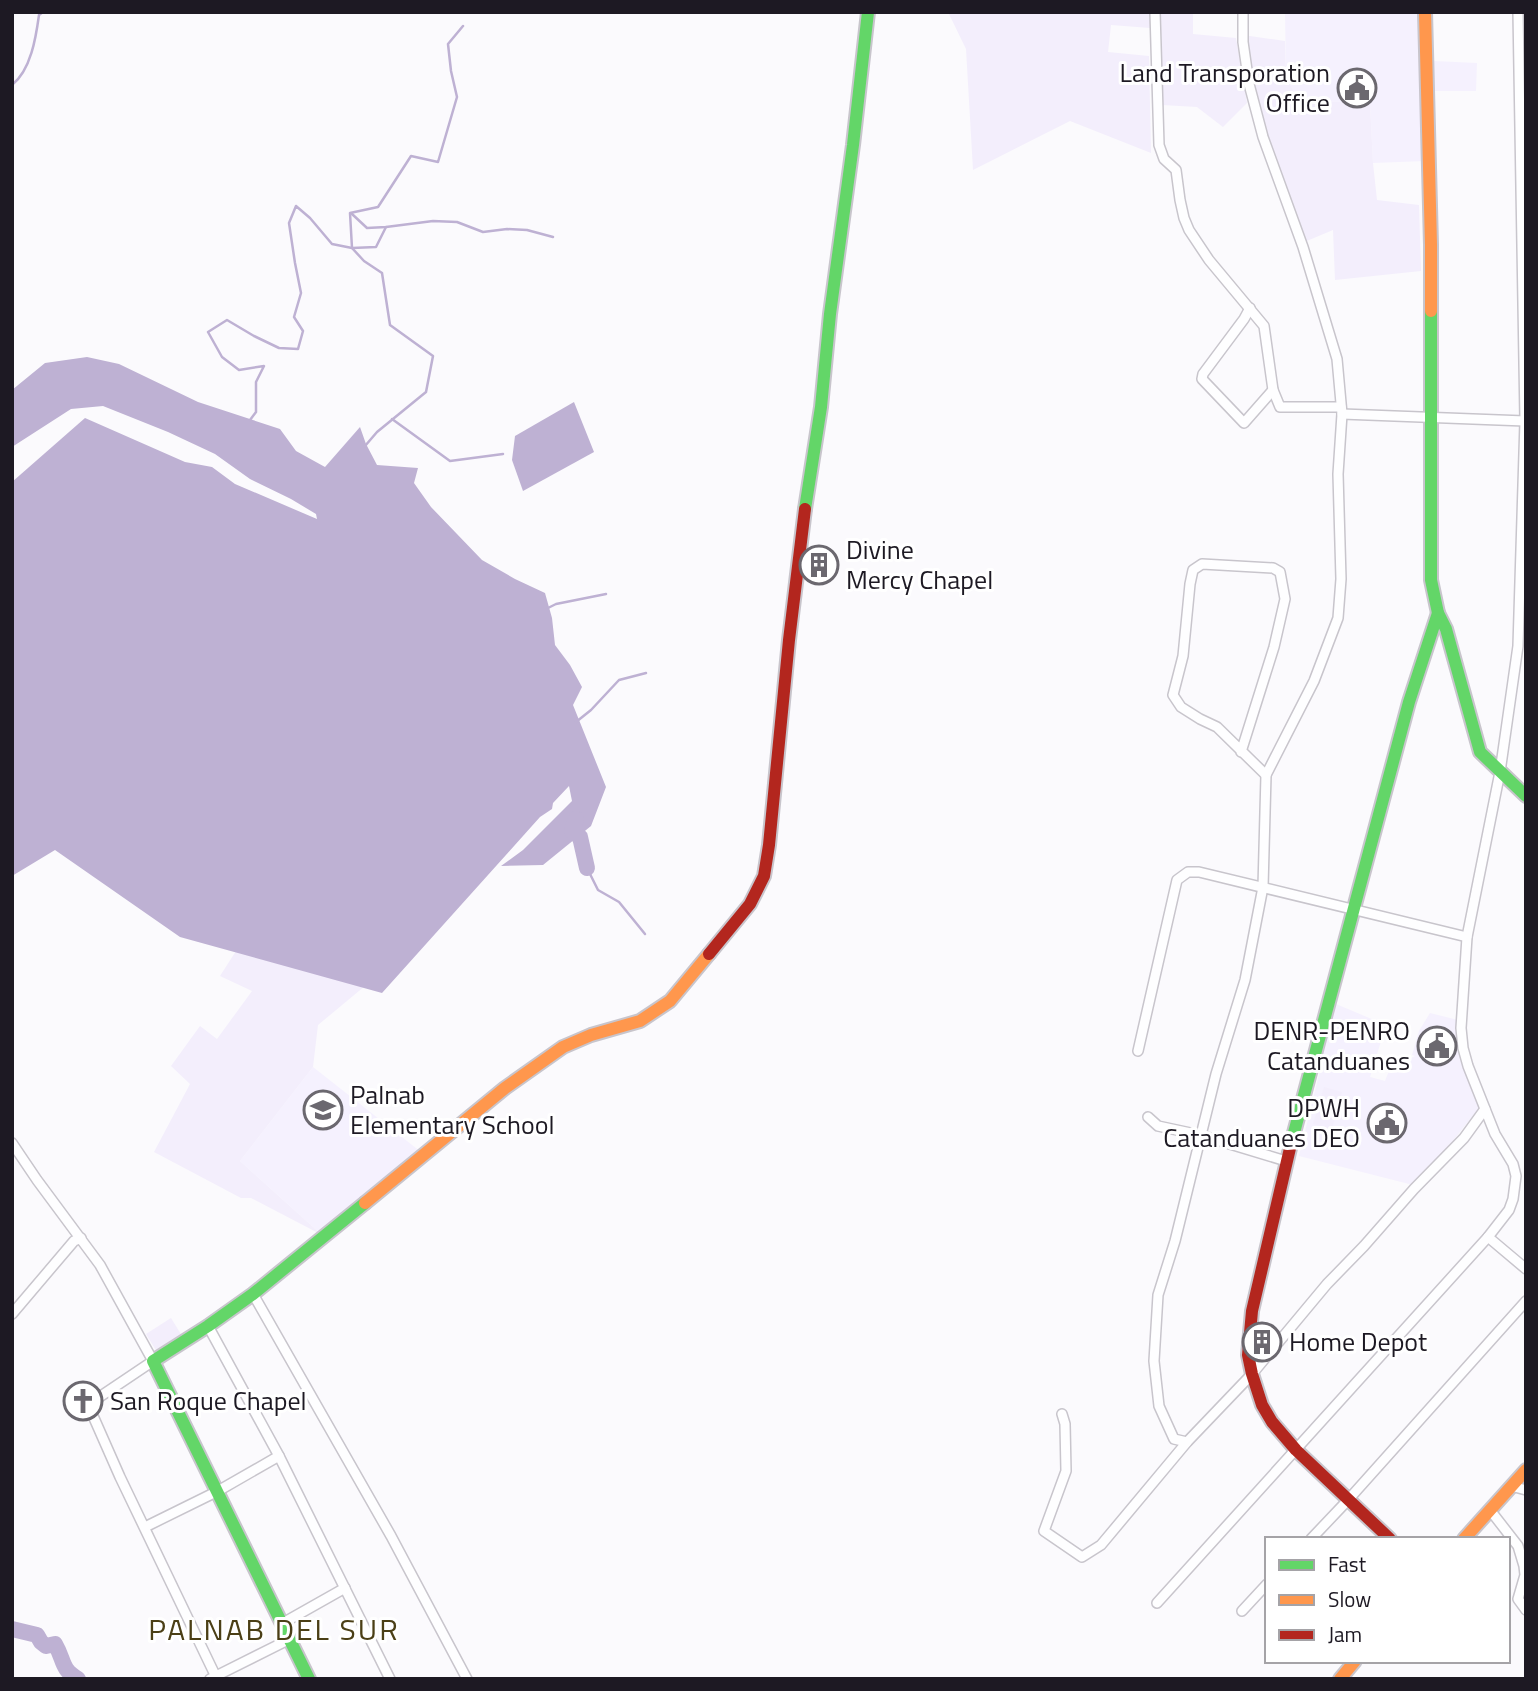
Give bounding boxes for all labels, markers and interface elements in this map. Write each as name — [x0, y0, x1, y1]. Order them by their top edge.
place label: Land Transporation Office — [1120, 53, 1330, 122]
public building icon: Land Transporation Office — [1336, 67, 1378, 109]
place label: Divine Mercy Chapel — [846, 530, 993, 599]
building icon: Divine Mercy Chapel — [798, 544, 840, 586]
place label: DENR-PENRO Catanduanes — [1254, 1011, 1410, 1080]
public building icon: DENR-PENRO Catanduanes — [1416, 1025, 1458, 1067]
place label: Palnab Elementary School — [350, 1075, 555, 1144]
place label: DPWH Catanduanes DEO — [1163, 1088, 1360, 1157]
school or university icon: Palnab Elementary School — [302, 1089, 344, 1131]
public building icon: DPWH Catanduanes DEO — [1366, 1102, 1408, 1144]
building icon: Home Depot — [1241, 1321, 1283, 1363]
place label: Home Depot — [1289, 1322, 1427, 1361]
church icon: San Roque Chapel — [62, 1380, 104, 1422]
place label: San Roque Chapel — [110, 1381, 307, 1420]
legend — [1265, 1537, 1510, 1663]
text: Fast — [1328, 1548, 1367, 1580]
text: Slow — [1328, 1583, 1371, 1615]
district label: PALNAB DEL SUR — [148, 1606, 400, 1652]
text: Jam — [1328, 1618, 1362, 1650]

